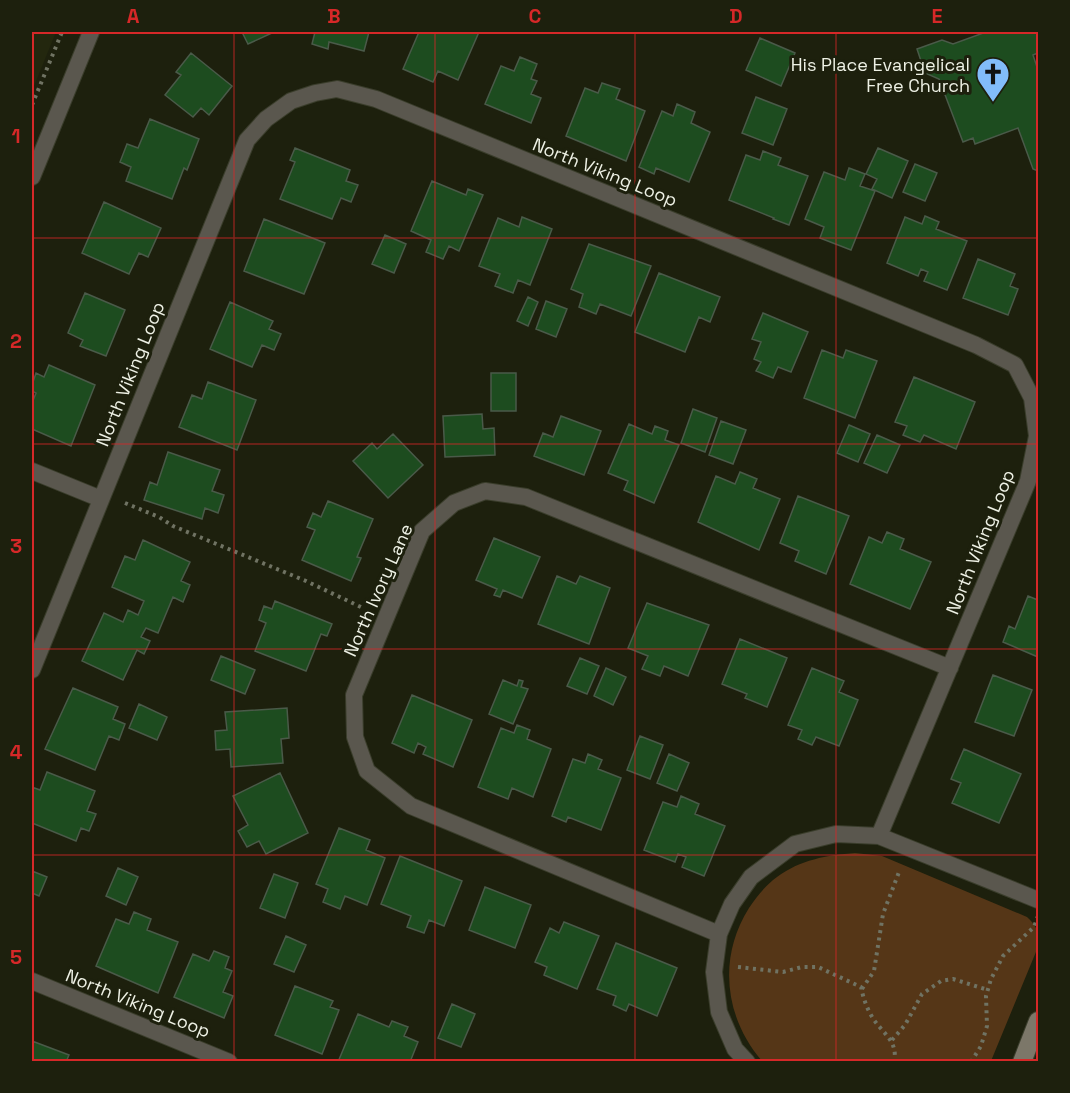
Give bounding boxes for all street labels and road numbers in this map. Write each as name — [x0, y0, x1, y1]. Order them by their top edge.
street label: North Viking Loop — [529, 132, 681, 212]
street label: North Viking Loop — [90, 298, 170, 450]
street label: North Viking Loop — [940, 466, 1020, 618]
street label: North Ivory Lane — [338, 520, 418, 660]
street label: North Viking Loop — [62, 963, 214, 1043]

